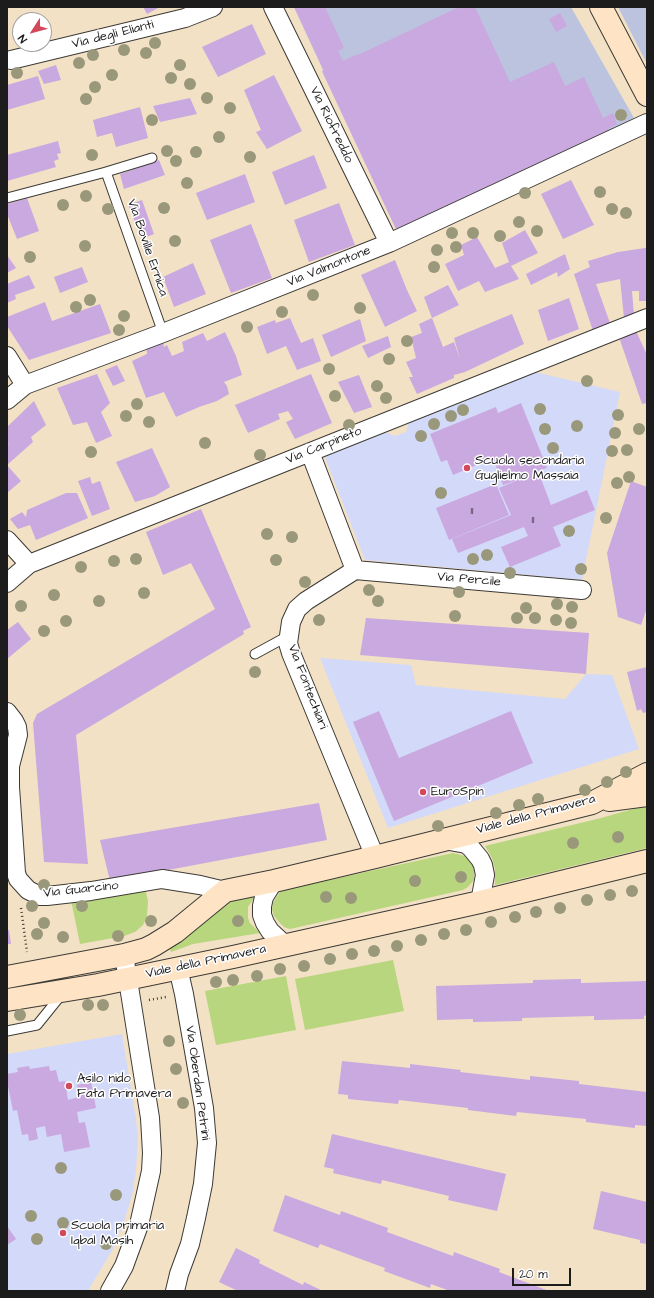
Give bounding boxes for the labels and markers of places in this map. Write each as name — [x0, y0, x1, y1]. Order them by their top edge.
place label: Scuola secondaria Guglielmo Massaia — [475, 453, 584, 484]
marker: Scuola secondaria Guglielmo Massaia — [462, 463, 472, 473]
place label: EuroSpin — [431, 784, 484, 800]
marker: EuroSpin — [418, 787, 428, 797]
place label: Asilo nido Fata Primavera — [77, 1071, 171, 1102]
marker: Asilo nido Fata Primavera — [64, 1081, 74, 1091]
place label: Scuola primaria Iqbal Masih — [71, 1218, 164, 1249]
marker: Scuola primaria Iqbal Masih — [58, 1228, 68, 1238]

